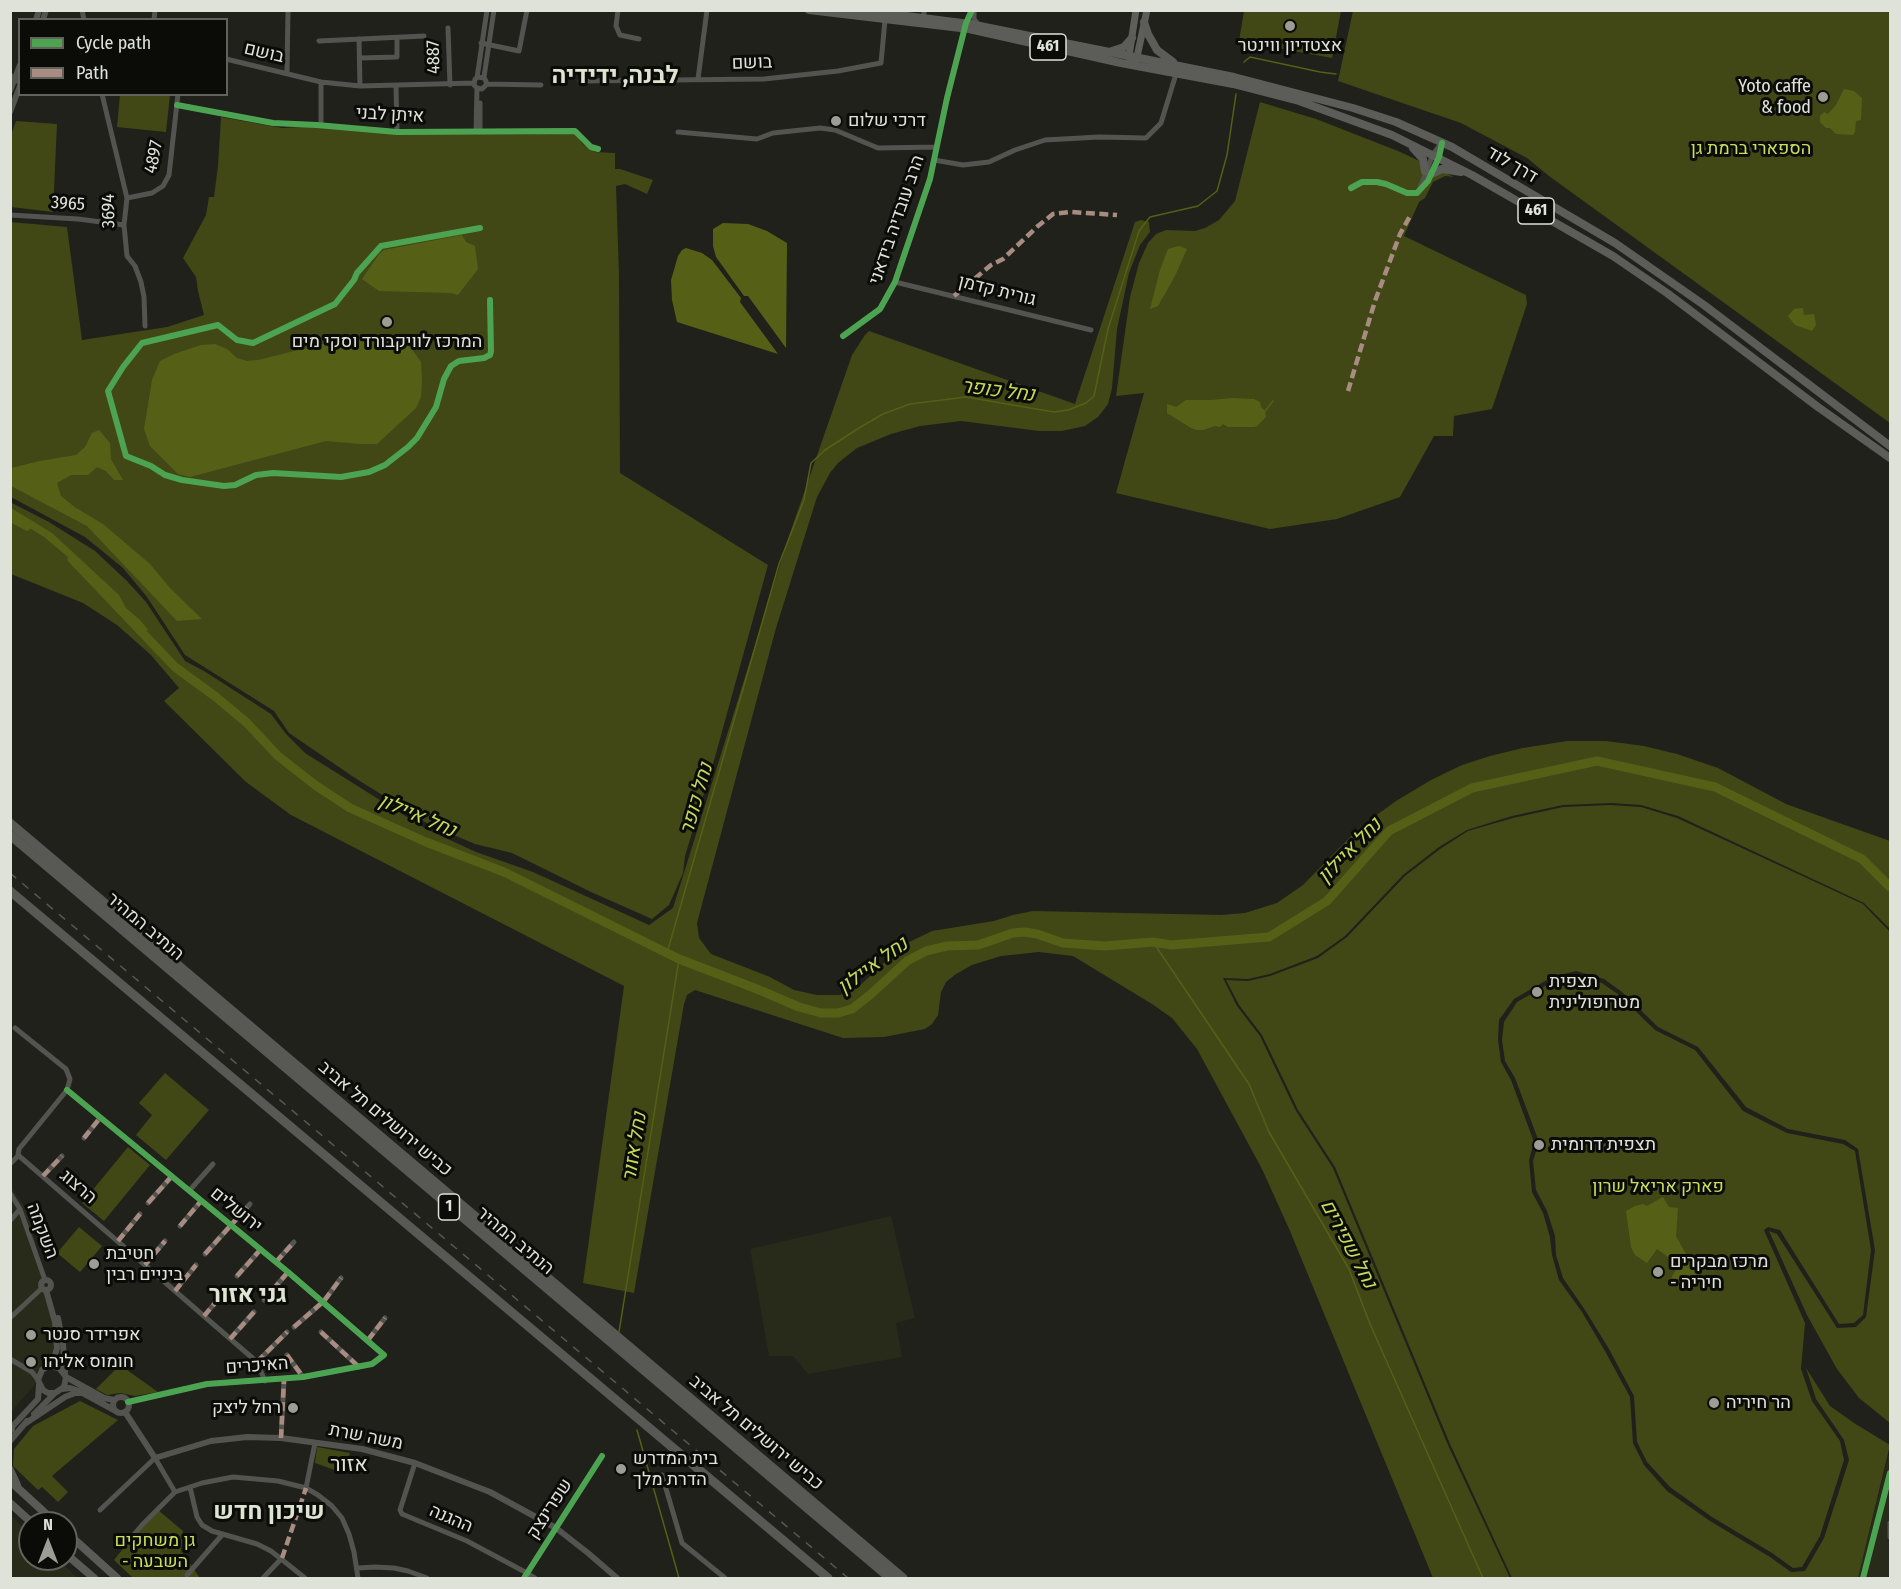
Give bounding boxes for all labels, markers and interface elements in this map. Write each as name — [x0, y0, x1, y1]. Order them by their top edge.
legend — [18, 18, 228, 96]
marker: אצטדיון ווינטר — [1283, 19, 1297, 33]
text: Cycle path — [76, 32, 151, 54]
road number: 461 — [1030, 34, 1066, 60]
place label: אצטדיון ווינטר — [1238, 35, 1342, 57]
street label: בושם — [242, 38, 286, 68]
street label: 4887 — [423, 40, 445, 74]
street label: בושם — [731, 51, 773, 75]
text: Path — [76, 62, 109, 84]
district label: לבנה, ידידיה — [551, 62, 679, 90]
place label: Yoto caffe & food — [1738, 76, 1811, 118]
marker: Yoto caffe & food — [1816, 90, 1830, 104]
street label: איתן לבני — [355, 102, 425, 128]
place label: דרכי שלום — [848, 110, 926, 132]
marker: דרכי שלום — [829, 114, 843, 128]
park label: הספארי ברמת גן — [1691, 138, 1811, 160]
street label: 4897 — [140, 139, 168, 175]
street label: דרך לוד — [1483, 142, 1541, 188]
street label: הרב עובדיה בידאני — [865, 152, 929, 288]
street label: 3965 — [50, 192, 86, 216]
street label: 3694 — [98, 194, 120, 228]
road number: 461 — [1518, 198, 1554, 224]
street label: גורית קדמן — [956, 271, 1038, 311]
marker: המרכז לוויקבורד וסקי מים — [380, 315, 394, 329]
place label: המרכז לוויקבורד וסקי מים — [292, 331, 482, 353]
water label: נחל כופר — [960, 375, 1036, 407]
water label: נחל כופר — [675, 760, 719, 838]
water label: נחל איילון — [375, 789, 459, 843]
water label: נחל איילון — [1313, 814, 1387, 888]
street label: הנתיב המהיר — [102, 888, 188, 966]
water label: נחל איילון — [833, 932, 913, 1000]
place label: תצפית מטרופולינית — [1549, 971, 1640, 1014]
marker: תצפית מטרופולינית — [1530, 985, 1544, 999]
street label: כביש ירושלים תל אביב — [314, 1057, 456, 1181]
water label: נחל אזור — [618, 1111, 652, 1183]
place label: תצפית דרומית — [1551, 1134, 1656, 1156]
marker: תצפית דרומית — [1532, 1138, 1546, 1152]
street label: הרצוג — [55, 1165, 101, 1209]
park label: פארק אריאל שרון — [1592, 1176, 1724, 1198]
street label: ירושלים — [206, 1183, 266, 1237]
road number: 1 — [438, 1194, 460, 1220]
water label: נחל שפירים — [1315, 1195, 1381, 1293]
street label: השקמה — [22, 1200, 62, 1262]
street label: הנתיב המהיר — [472, 1202, 558, 1280]
place label: חטיבת ביניים רבין — [106, 1243, 183, 1286]
place label: מרכז מבקרים - חיריה — [1670, 1251, 1768, 1294]
marker: חטיבת ביניים רבין — [87, 1257, 101, 1271]
marker: מרכז מבקרים - חיריה — [1651, 1265, 1665, 1279]
district label: גני אזור — [209, 1281, 287, 1309]
place label: אפרידר סנטר — [43, 1324, 140, 1346]
marker: אפרידר סנטר — [24, 1328, 38, 1342]
place label: חומוס אליהו — [43, 1351, 134, 1373]
street label: האיכרים — [225, 1353, 289, 1379]
marker: חומוס אליהו — [24, 1355, 38, 1369]
street label: כביש ירושלים תל אביב — [685, 1371, 827, 1495]
place label: הר חיריה — [1726, 1392, 1791, 1414]
marker: הר חיריה — [1707, 1396, 1721, 1410]
place label: רחל ליצק — [212, 1397, 281, 1419]
marker: רחל ליצק — [286, 1401, 300, 1415]
street label: משה שרת — [327, 1419, 405, 1455]
place label: בית המדרש הדרת מלך — [633, 1448, 718, 1490]
district label: אזור — [330, 1452, 368, 1478]
marker: בית המדרש הדרת מלך — [614, 1462, 628, 1476]
street label: שפרינצק — [523, 1475, 577, 1543]
district label: שיכון חדש — [213, 1498, 325, 1526]
street label: ההגנה — [426, 1500, 476, 1538]
north arrow — [18, 1511, 78, 1571]
text: N — [43, 1515, 53, 1534]
park label: גן משחקים - השבעה — [114, 1530, 196, 1572]

